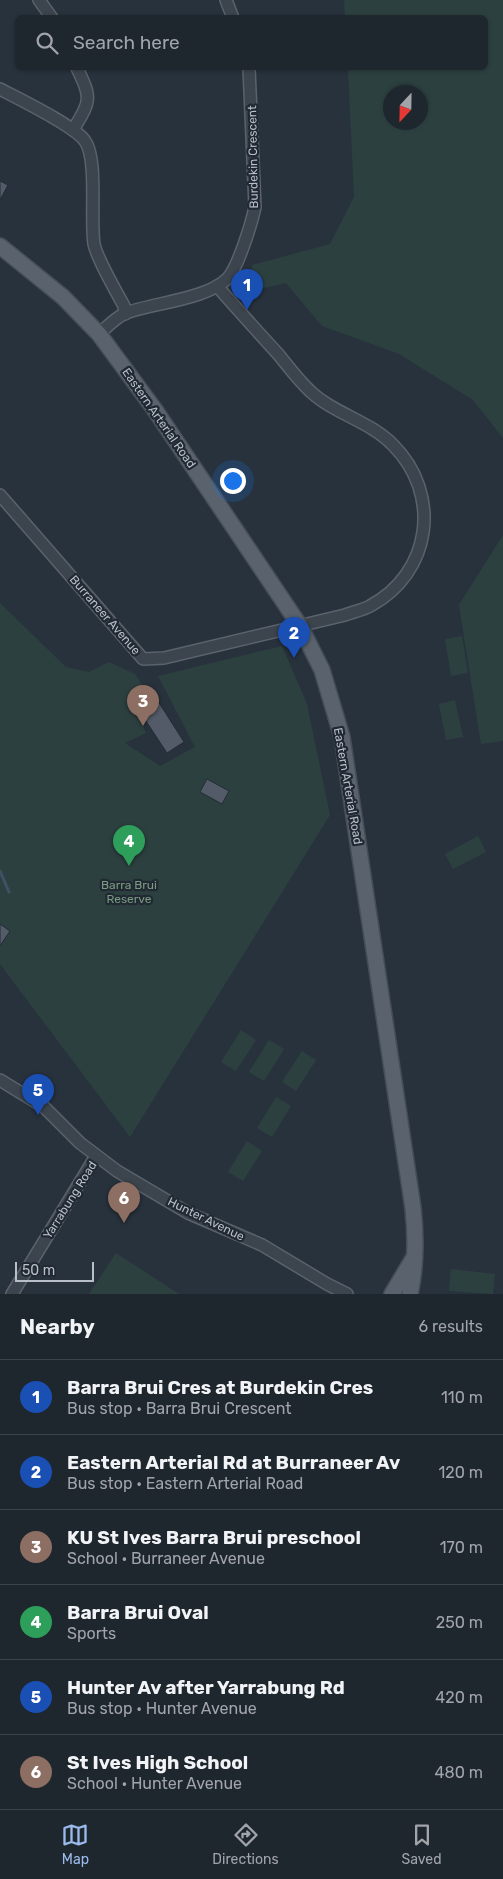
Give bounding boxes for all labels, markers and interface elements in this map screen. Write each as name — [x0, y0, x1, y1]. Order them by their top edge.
search box — [15, 15, 488, 70]
icon: search — [33, 29, 61, 57]
text: Search here — [73, 31, 180, 54]
north arrow — [383, 85, 428, 130]
street label: Burdekin Crescent — [245, 105, 261, 209]
pin: 1 — [231, 269, 263, 310]
street label: Eastern Arterial Road — [119, 366, 199, 470]
your location — [220, 468, 246, 494]
street label: Burraneer Avenue — [67, 572, 143, 658]
pin: 2 — [278, 617, 310, 658]
pin: 3 — [127, 685, 159, 726]
street label: Eastern Arterial Road — [331, 727, 365, 845]
pin: 4 — [113, 825, 145, 866]
park label: Barra Brui Reserve — [101, 878, 157, 906]
pin: 5 — [22, 1074, 54, 1115]
street label: Yarrabung Road — [40, 1159, 100, 1241]
pin: 6 — [108, 1182, 140, 1223]
street label: Hunter Avenue — [165, 1194, 247, 1244]
scale bar — [15, 1259, 94, 1282]
text: 50 m — [22, 1262, 55, 1279]
text: Nearby — [20, 1314, 95, 1339]
text: 6 results — [418, 1317, 483, 1336]
text: Barra Brui Cres at Burdekin Cres — [67, 1376, 373, 1399]
text: 1 — [32, 1388, 40, 1407]
text: 110 m — [441, 1388, 483, 1407]
text: Bus stop · Barra Brui Crescent — [67, 1399, 291, 1418]
text: Eastern Arterial Rd at Burraneer Av — [67, 1451, 400, 1474]
text: 2 — [31, 1463, 41, 1482]
text: 120 m — [438, 1463, 483, 1482]
text: Bus stop · Eastern Arterial Road — [67, 1474, 303, 1493]
text: KU St Ives Barra Brui preschool — [67, 1526, 361, 1549]
text: 3 — [31, 1538, 41, 1557]
text: 170 m — [440, 1538, 483, 1557]
text: School · Burraneer Avenue — [67, 1549, 265, 1568]
text: Barra Brui Oval — [67, 1601, 209, 1624]
text: 4 — [31, 1613, 41, 1632]
text: 250 m — [436, 1613, 483, 1632]
text: Sports — [67, 1624, 116, 1643]
text: Hunter Av after Yarrabung Rd — [67, 1676, 345, 1699]
text: 5 — [31, 1688, 41, 1707]
text: 420 m — [435, 1688, 483, 1707]
text: Bus stop · Hunter Avenue — [67, 1699, 257, 1718]
text: St Ives High School — [67, 1751, 248, 1774]
text: 6 — [31, 1763, 41, 1782]
text: 480 m — [435, 1763, 483, 1782]
text: School · Hunter Avenue — [67, 1774, 242, 1793]
tab: Map — [61, 1821, 89, 1868]
tab: Directions — [212, 1821, 279, 1868]
tab: Saved — [402, 1821, 442, 1868]

